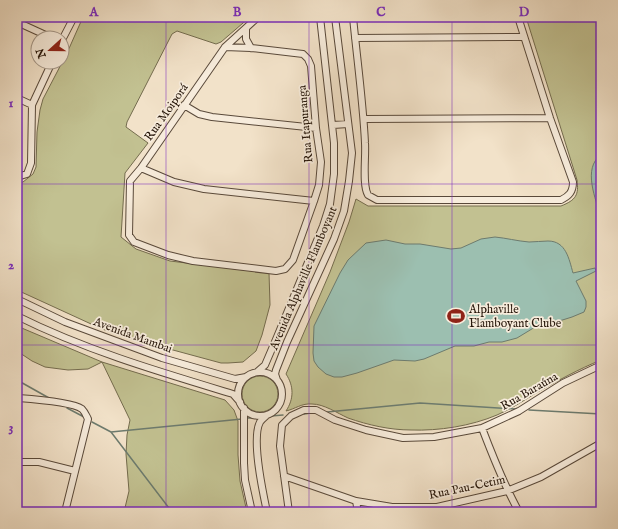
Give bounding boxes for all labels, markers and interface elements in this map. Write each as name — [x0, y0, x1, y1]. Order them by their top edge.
text: A — [89, 4, 100, 21]
text: B — [233, 4, 242, 21]
text: C — [376, 4, 386, 21]
text: D — [519, 4, 530, 21]
north arrow — [30, 30, 70, 70]
text: N — [33, 46, 50, 61]
street label: Rua Moiporá — [141, 80, 193, 144]
street label: Rua Itapuranga — [295, 84, 317, 163]
text: 1 — [9, 95, 14, 112]
street label: Avenida Alphaville Flamboyant — [266, 204, 341, 354]
text: 2 — [8, 257, 14, 274]
place label: Alphaville Flamboyant Clube — [468, 302, 562, 331]
sports icon: Alphaville Flamboyant Clube — [446, 306, 466, 326]
street label: Avenida Mambai — [90, 314, 174, 357]
street label: Rua Baraúna — [498, 369, 561, 414]
text: 3 — [9, 419, 14, 436]
street label: Rua Pau-Cetim — [428, 472, 507, 503]

